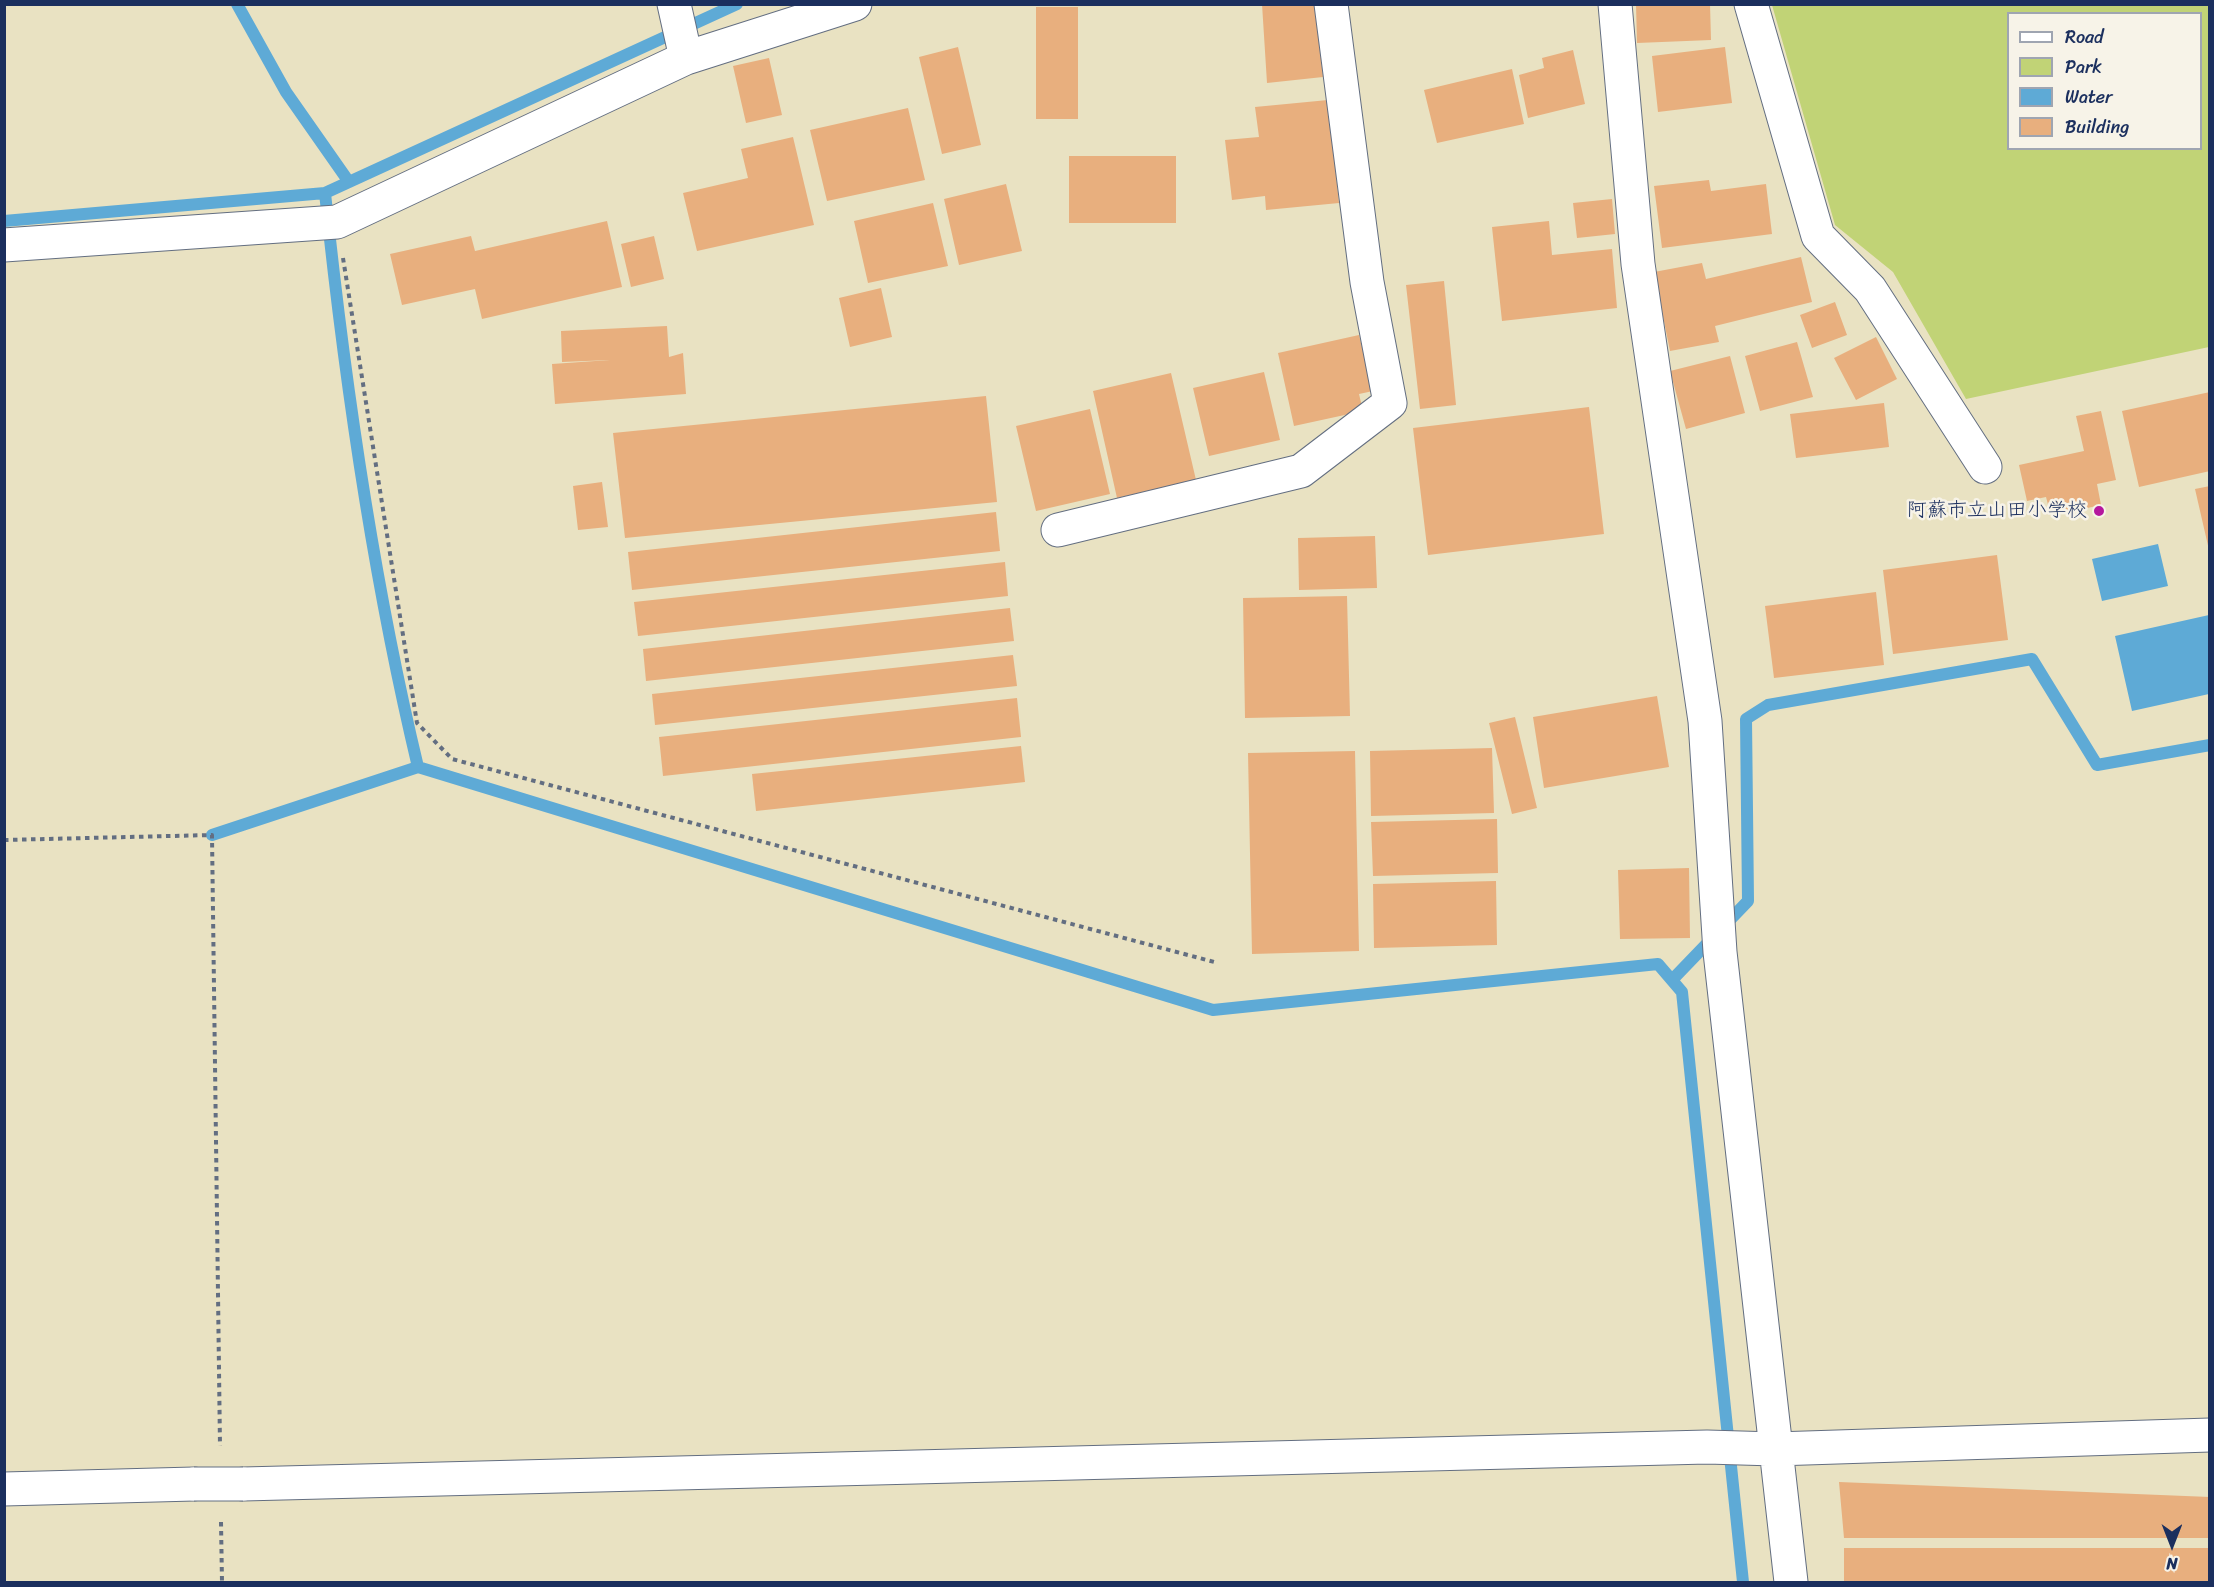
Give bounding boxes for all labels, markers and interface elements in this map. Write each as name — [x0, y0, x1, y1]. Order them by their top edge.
legend — [2007, 12, 2202, 150]
text: Road — [2065, 21, 2104, 53]
text: Park — [2065, 51, 2102, 83]
text: Water — [2065, 81, 2112, 113]
text: Building — [2065, 111, 2129, 143]
place label: 阿蘇市立山田小学校 — [1907, 499, 2087, 523]
marker: 阿蘇市立山田小学校 — [2092, 504, 2106, 518]
north arrow — [2142, 1515, 2202, 1575]
text: N — [2166, 1549, 2178, 1578]

